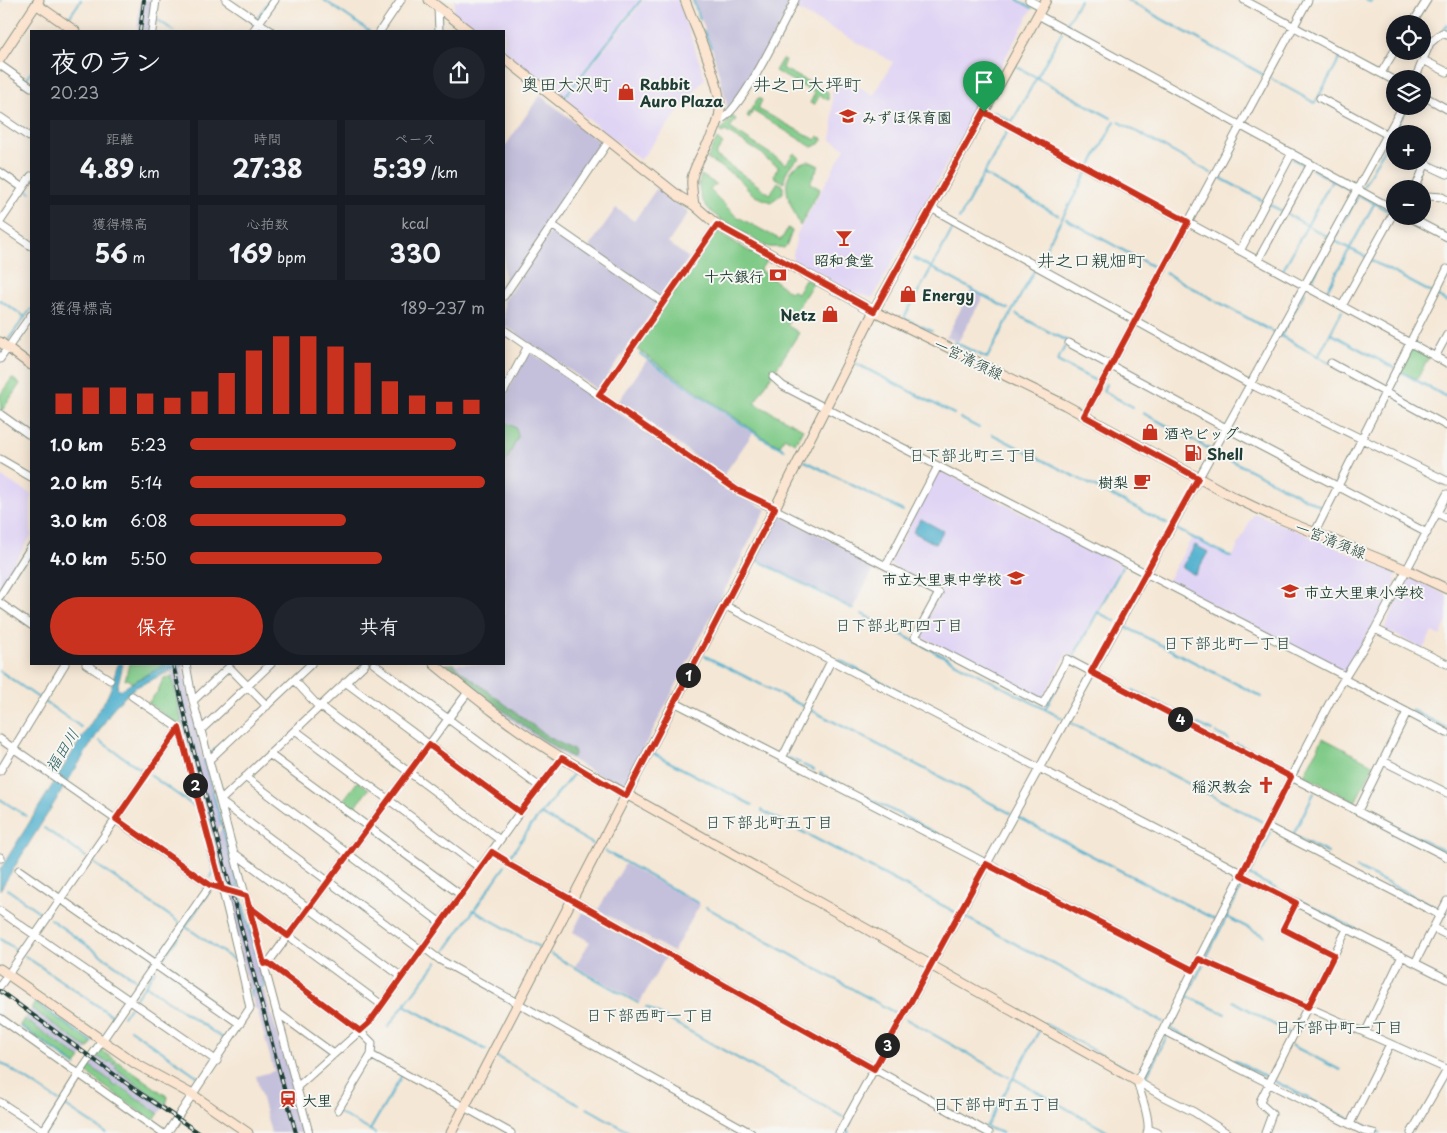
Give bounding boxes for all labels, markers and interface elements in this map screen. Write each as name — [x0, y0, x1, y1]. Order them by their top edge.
map controls — [1386, 15, 1431, 225]
button: locate — [1386, 15, 1431, 60]
text: 夜のラン — [50, 39, 162, 82]
button: share — [433, 47, 485, 99]
pin — [963, 61, 1005, 112]
icon: arrive — [970, 68, 998, 96]
district label: 奥田大沢町 — [521, 70, 611, 97]
district label: 井之口大坪町 — [753, 70, 861, 97]
button: layers — [1386, 70, 1431, 115]
place label: Rabbit Auro Plaza — [639, 72, 724, 112]
text: 20:23 — [50, 80, 99, 104]
shop icon: Rabbit Auro Plaza — [616, 82, 636, 102]
place label: みずほ保育園 — [862, 105, 952, 128]
school or university icon: みずほ保育園 — [838, 106, 858, 126]
button: + — [1386, 125, 1431, 170]
text: 距離 — [106, 128, 134, 149]
text: 時間 — [253, 128, 281, 149]
text: ペース — [395, 128, 436, 149]
text: 4.89 — [80, 149, 134, 187]
text: 27:38 — [232, 149, 303, 187]
text: 5:39 — [372, 149, 427, 187]
text: km — [134, 162, 160, 183]
text: /km — [427, 162, 458, 183]
button: − — [1386, 180, 1431, 225]
text: 獲得標高 — [92, 213, 148, 234]
text: 心拍数 — [246, 213, 288, 234]
text: kcal — [401, 213, 429, 234]
bar icon: 昭和食堂 — [834, 228, 854, 248]
text: 56 — [94, 234, 128, 272]
text: 169 — [229, 234, 273, 272]
text: 330 — [390, 234, 441, 272]
district label: 井之口親畑町 — [1037, 246, 1145, 273]
text: m — [128, 247, 145, 268]
text: bpm — [273, 247, 306, 268]
place label: 昭和食堂 — [814, 248, 874, 271]
place label: 十六銀行 — [704, 264, 764, 287]
bank icon: 十六銀行 — [768, 265, 788, 285]
place label: Energy — [922, 283, 974, 306]
shop icon: Energy — [898, 284, 918, 304]
text: 獲得標高 — [50, 295, 114, 319]
text: 189–237 m — [401, 295, 485, 319]
place label: Netz — [780, 303, 816, 326]
shop icon: Netz — [820, 304, 840, 324]
street label: 一宮清須線 — [930, 331, 1008, 385]
place label: 酒やビッグ — [1164, 421, 1239, 444]
shop icon: 酒やビッグ — [1140, 422, 1160, 442]
text: 1.0 km — [50, 432, 103, 456]
text: 5:23 — [130, 432, 167, 456]
district label: 日下部北町三丁目 — [909, 442, 1037, 466]
place label: Shell — [1207, 442, 1243, 465]
fuel station icon: Shell — [1183, 443, 1203, 463]
text: 2.0 km — [50, 470, 107, 494]
text: 5:14 — [130, 470, 163, 494]
place label: 樹梨 — [1098, 470, 1128, 493]
cafe icon: 樹梨 — [1132, 471, 1152, 491]
text: 3.0 km — [50, 508, 107, 532]
text: 6:08 — [130, 508, 167, 532]
street label: 一宮清須線 — [1292, 514, 1370, 564]
text: 4.0 km — [50, 546, 107, 570]
text: 5:50 — [130, 546, 167, 570]
place label: 市立大里東中学校 — [882, 567, 1002, 590]
school or university icon: 市立大里東中学校 — [1006, 568, 1026, 588]
place label: 市立大里東小学校 — [1304, 580, 1424, 603]
school or university icon: 市立大里東小学校 — [1280, 581, 1300, 601]
button: 保存 — [50, 597, 263, 655]
button: 共有 — [273, 597, 485, 655]
district label: 日下部北町四丁目 — [835, 612, 963, 636]
district label: 日下部北町一丁目 — [1163, 630, 1291, 654]
pin: 1 — [676, 662, 700, 688]
text: 1 — [685, 665, 692, 686]
pin: 4 — [1168, 706, 1192, 732]
text: 4 — [1176, 709, 1185, 730]
water label: 福田川 — [38, 723, 84, 777]
pin: 2 — [182, 772, 208, 798]
place label: 稲沢教会 — [1192, 774, 1252, 797]
text: 2 — [191, 775, 200, 796]
church icon: 稲沢教会 — [1256, 775, 1276, 795]
district label: 日下部北町五丁目 — [705, 809, 833, 833]
district label: 日下部西町一丁目 — [586, 1002, 714, 1026]
district label: 日下部中町一丁目 — [1275, 1014, 1403, 1038]
pin: 3 — [874, 1032, 900, 1058]
text: 3 — [883, 1035, 892, 1056]
place label: 大里 — [302, 1088, 332, 1111]
station icon: 大里 — [278, 1089, 298, 1109]
district label: 日下部中町五丁目 — [933, 1091, 1061, 1115]

